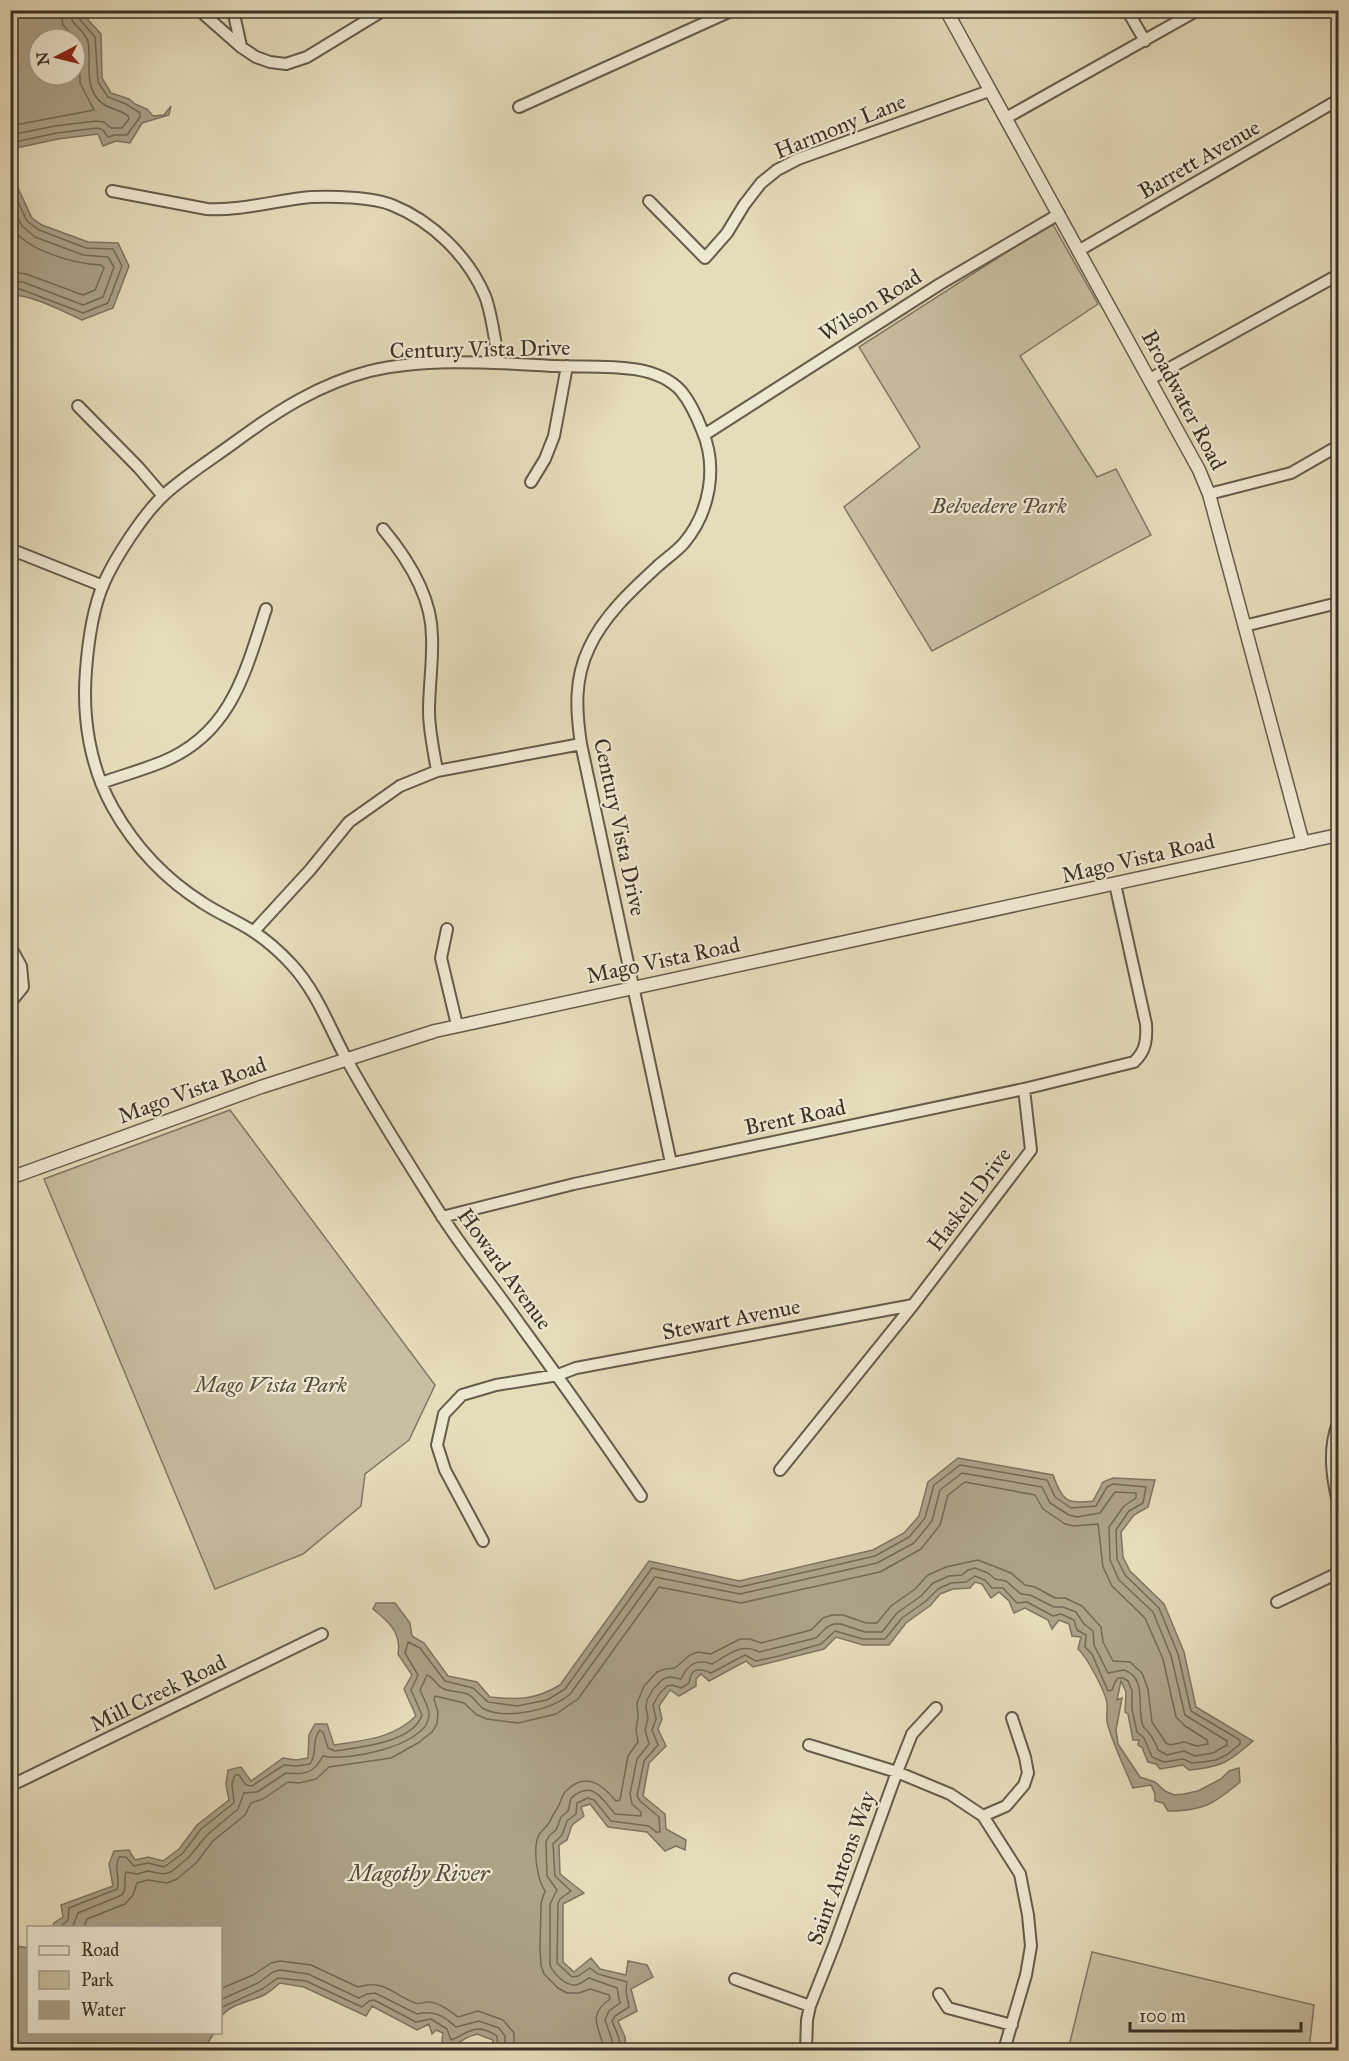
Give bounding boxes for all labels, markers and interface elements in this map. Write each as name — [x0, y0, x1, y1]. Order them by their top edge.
north arrow — [27, 27, 87, 87]
text: N — [32, 50, 53, 67]
street label: Harmony Lane — [770, 87, 910, 165]
street label: Barrett Avenue — [1133, 113, 1265, 205]
street label: Wilson Road — [814, 263, 926, 347]
street label: Broadwater Road — [1136, 325, 1232, 475]
street label: Century Vista Drive — [389, 334, 571, 364]
park label: Belvedere Park — [930, 492, 1067, 519]
street label: Century Vista Drive — [588, 736, 652, 918]
street label: Mago Vista Road — [1059, 827, 1217, 889]
street label: Mago Vista Road — [584, 931, 742, 989]
street label: Mago Vista Road — [114, 1051, 270, 1129]
street label: Brent Road — [742, 1093, 848, 1141]
street label: Haskell Drive — [921, 1142, 1017, 1256]
street label: Howard Avenue — [452, 1203, 558, 1335]
street label: Stewart Avenue — [660, 1292, 802, 1346]
park label: Mago Vista Park — [193, 1371, 347, 1398]
street label: Mill Creek Road — [85, 1648, 231, 1738]
street label: Saint Antons Way — [801, 1787, 882, 1949]
water label: Magothy River — [347, 1858, 491, 1888]
legend — [27, 1926, 222, 2034]
text: Road — [81, 1939, 119, 1961]
text: Park — [81, 1969, 114, 1991]
scale bar — [1130, 1995, 1301, 2033]
text: Water — [81, 1999, 126, 2021]
text: 100 m — [1139, 2005, 1186, 2027]

